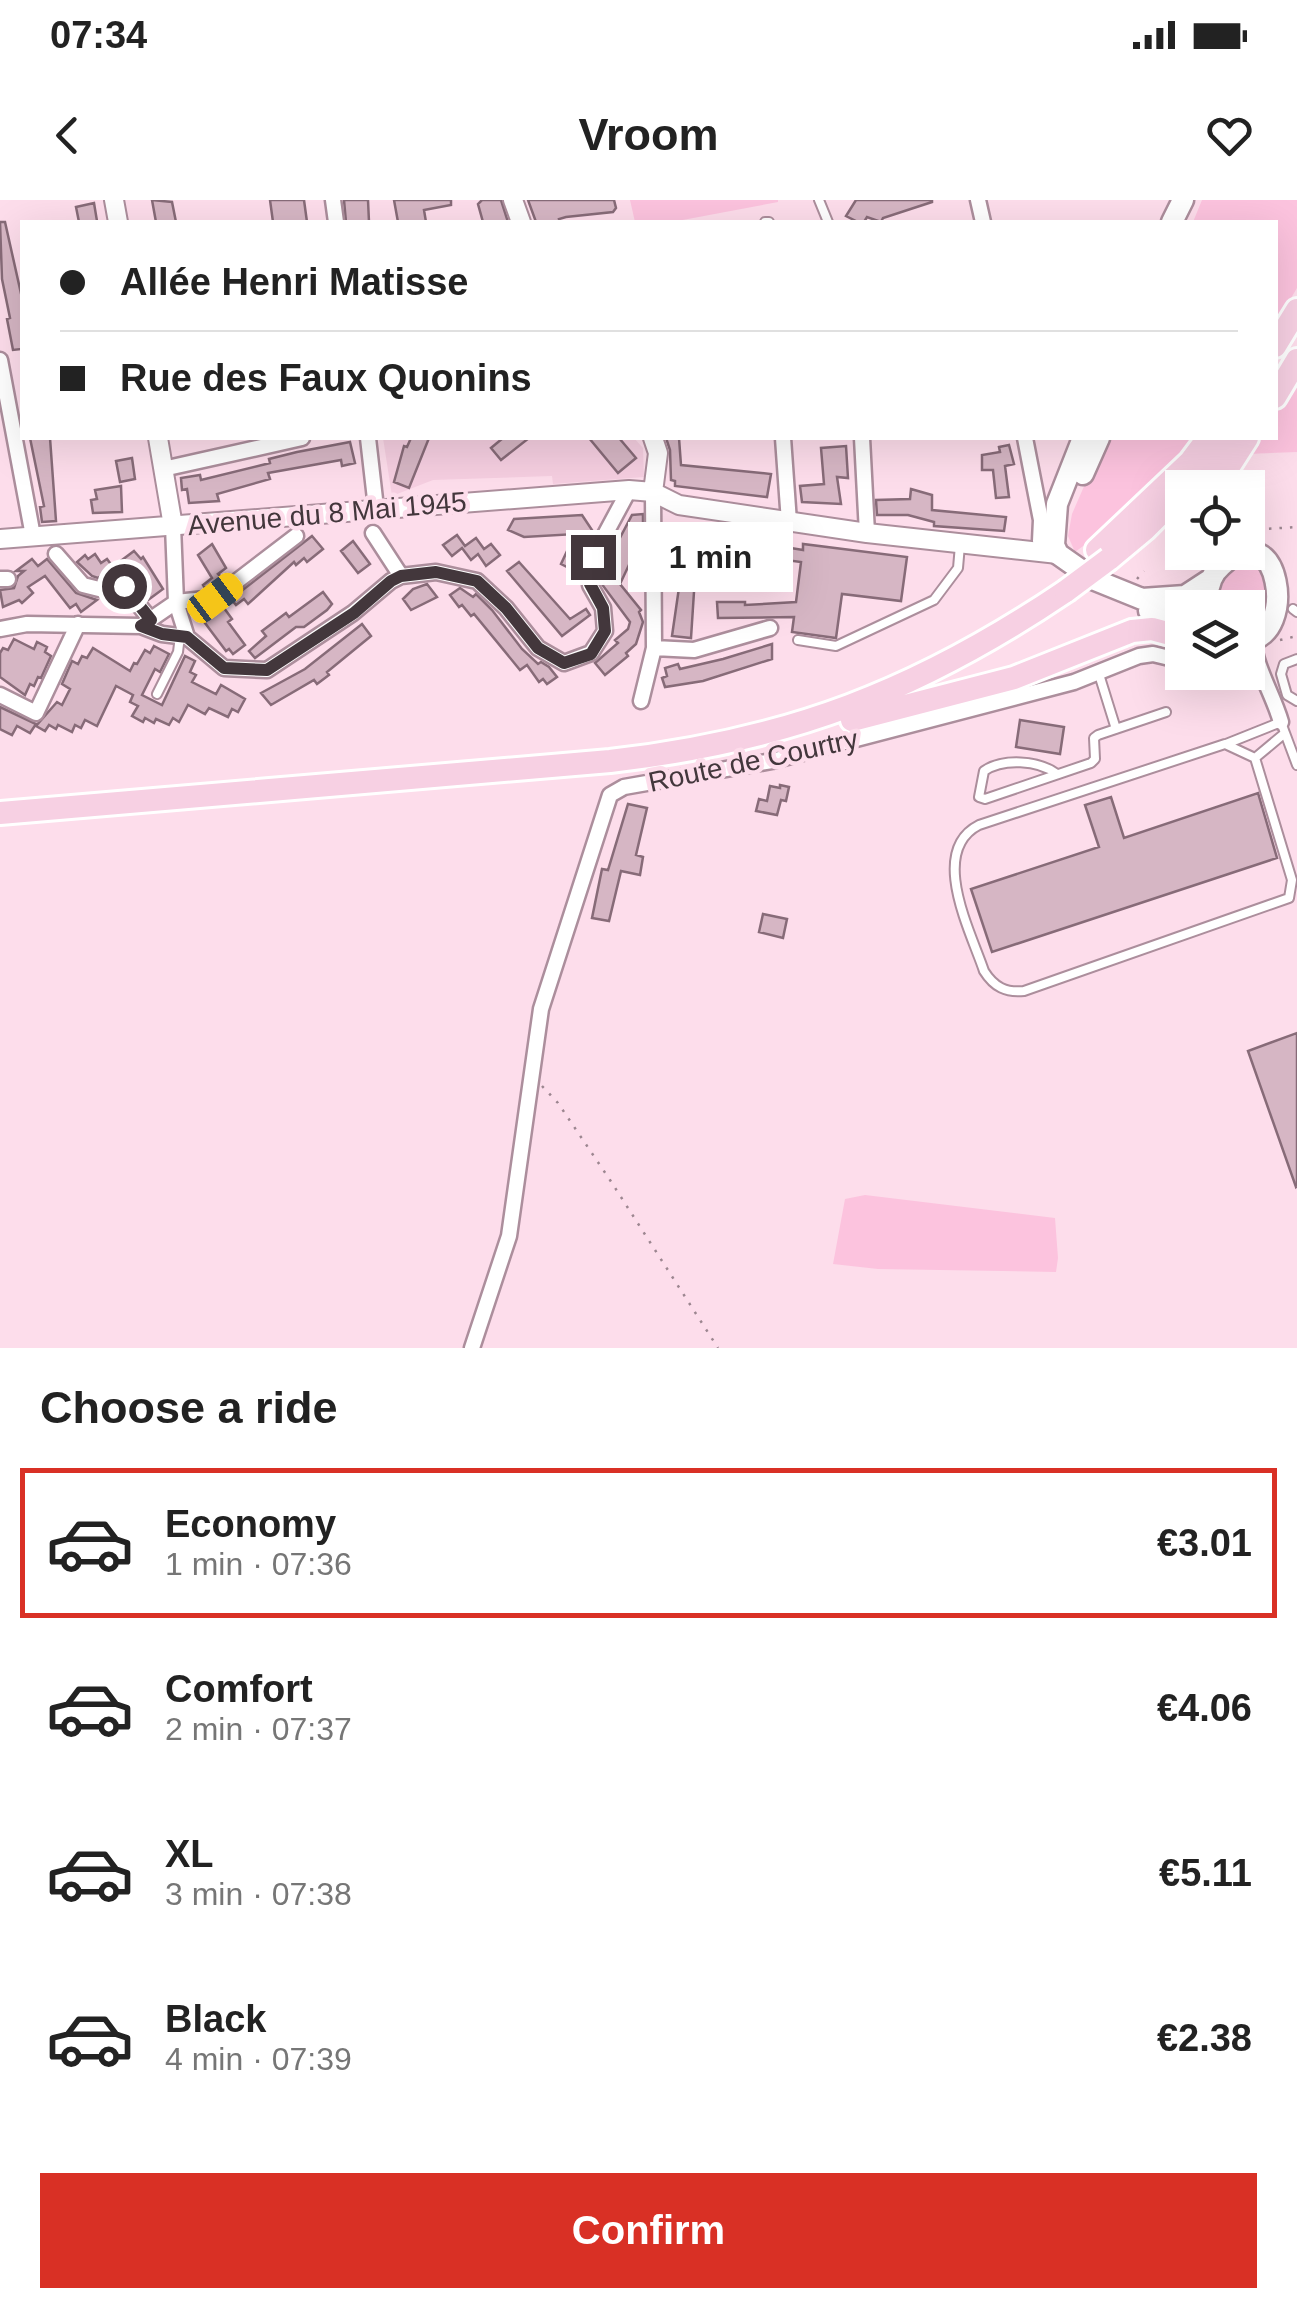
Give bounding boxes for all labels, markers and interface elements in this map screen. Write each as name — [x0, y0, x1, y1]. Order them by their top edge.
text: 07:34 — [50, 14, 147, 56]
icon: back — [40, 108, 95, 163]
icon: heart — [1202, 108, 1257, 163]
text: Vroom — [578, 109, 719, 160]
text: Allée Henri Matisse — [120, 261, 468, 303]
text: Rue des Faux Quonins — [120, 357, 532, 399]
map controls — [1165, 470, 1265, 690]
button: locate — [1165, 470, 1265, 570]
street label: Avenue du 8 Mai 1945 — [186, 486, 468, 541]
callout: 1 min — [628, 522, 793, 592]
route end — [571, 535, 616, 580]
text: 1 min — [669, 539, 752, 575]
route start — [102, 564, 147, 609]
car — [182, 568, 248, 628]
button: layers — [1165, 590, 1265, 690]
street label: Route de Courtry — [646, 723, 861, 798]
text: Choose a ride — [40, 1382, 338, 1433]
icon: car — [45, 1498, 135, 1588]
text: Economy — [165, 1503, 336, 1545]
text: €3.01 — [1157, 1522, 1252, 1564]
text: 1 min · 07:36 — [165, 1546, 352, 1582]
icon: car — [45, 1663, 135, 1753]
text: Comfort — [165, 1668, 313, 1710]
text: €4.06 — [1157, 1687, 1252, 1729]
text: 2 min · 07:37 — [165, 1711, 352, 1747]
icon: car — [45, 1828, 135, 1918]
text: XL — [165, 1833, 214, 1875]
text: €5.11 — [1159, 1852, 1252, 1894]
text: 3 min · 07:38 — [165, 1876, 352, 1912]
icon: car — [45, 1993, 135, 2083]
text: Black — [165, 1998, 266, 2040]
text: €2.38 — [1157, 2017, 1252, 2059]
text: 4 min · 07:39 — [165, 2041, 352, 2077]
button: Confirm — [40, 2173, 1257, 2288]

